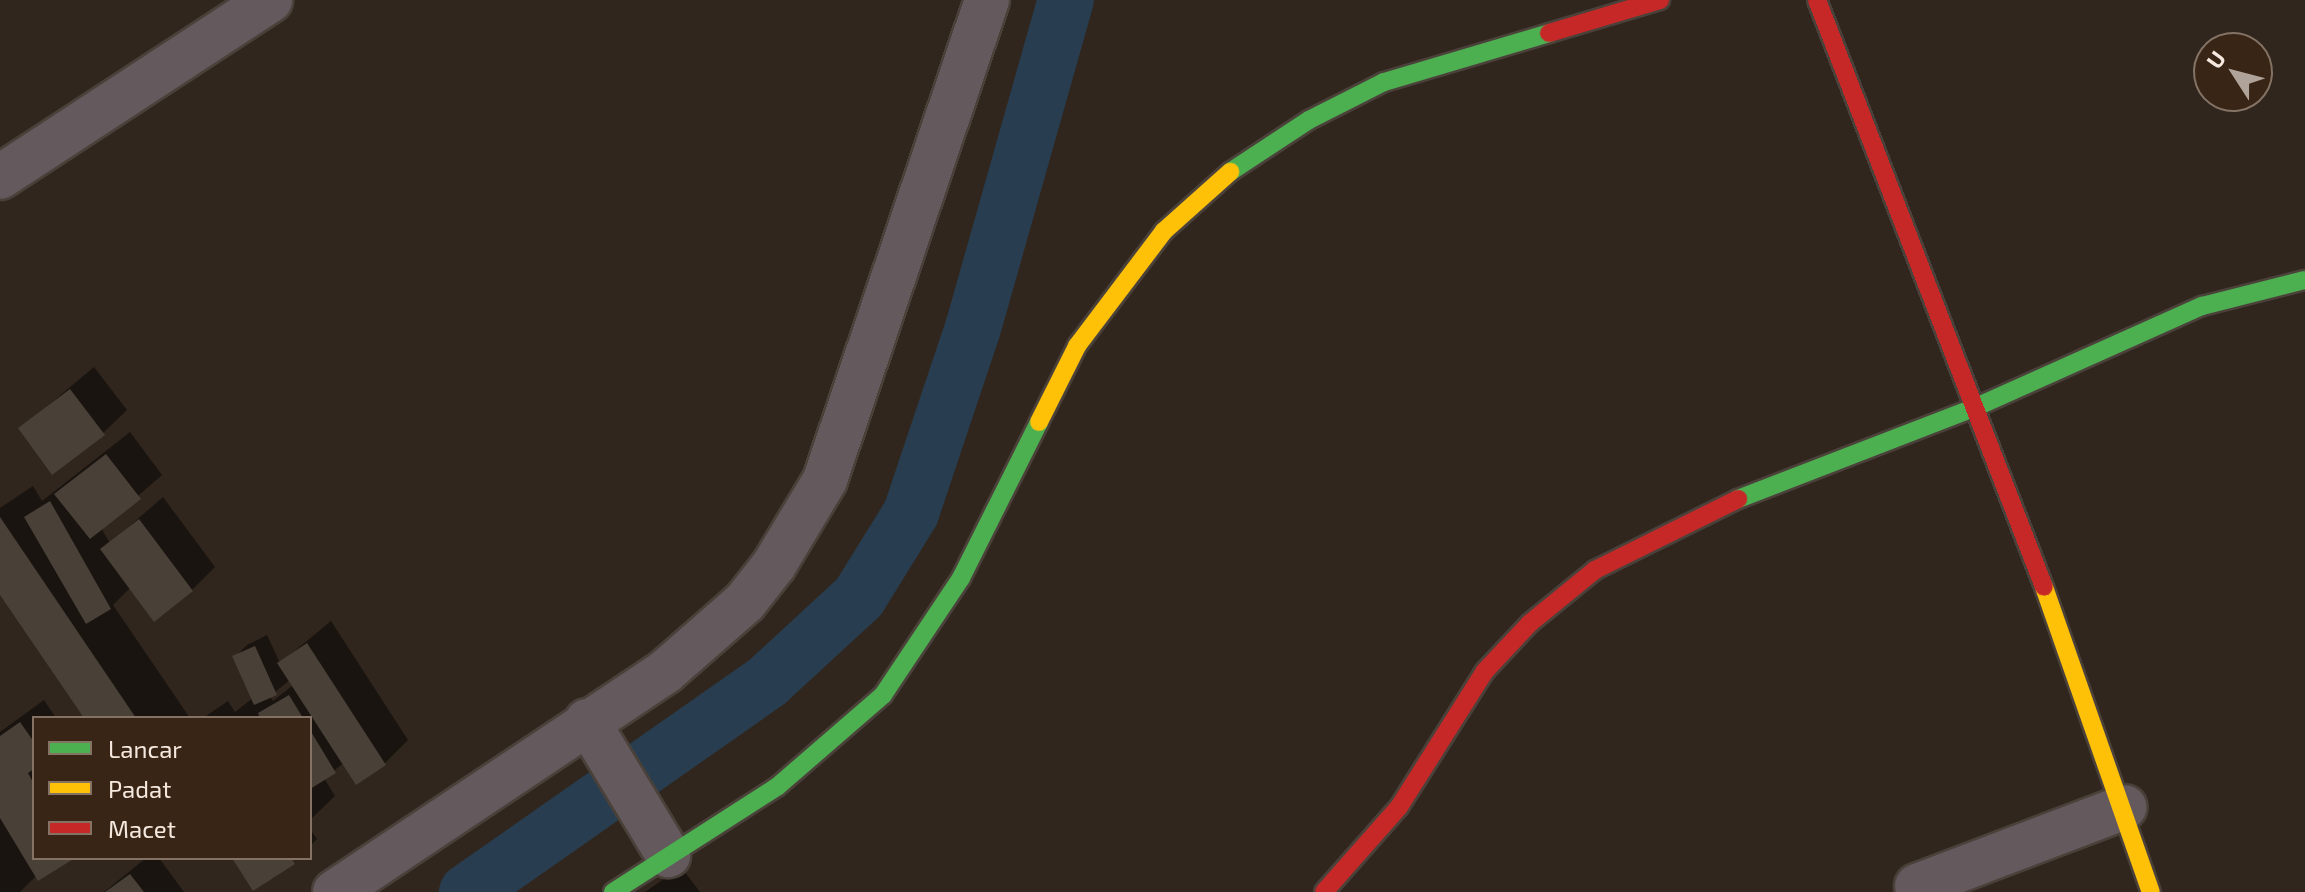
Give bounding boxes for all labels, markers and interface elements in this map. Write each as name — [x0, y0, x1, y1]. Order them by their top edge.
north arrow — [2193, 32, 2273, 112]
text: U — [2200, 45, 2230, 73]
legend — [32, 716, 312, 860]
text: Lancar — [108, 734, 182, 763]
text: Padat — [108, 774, 171, 803]
text: Macet — [108, 814, 176, 843]

